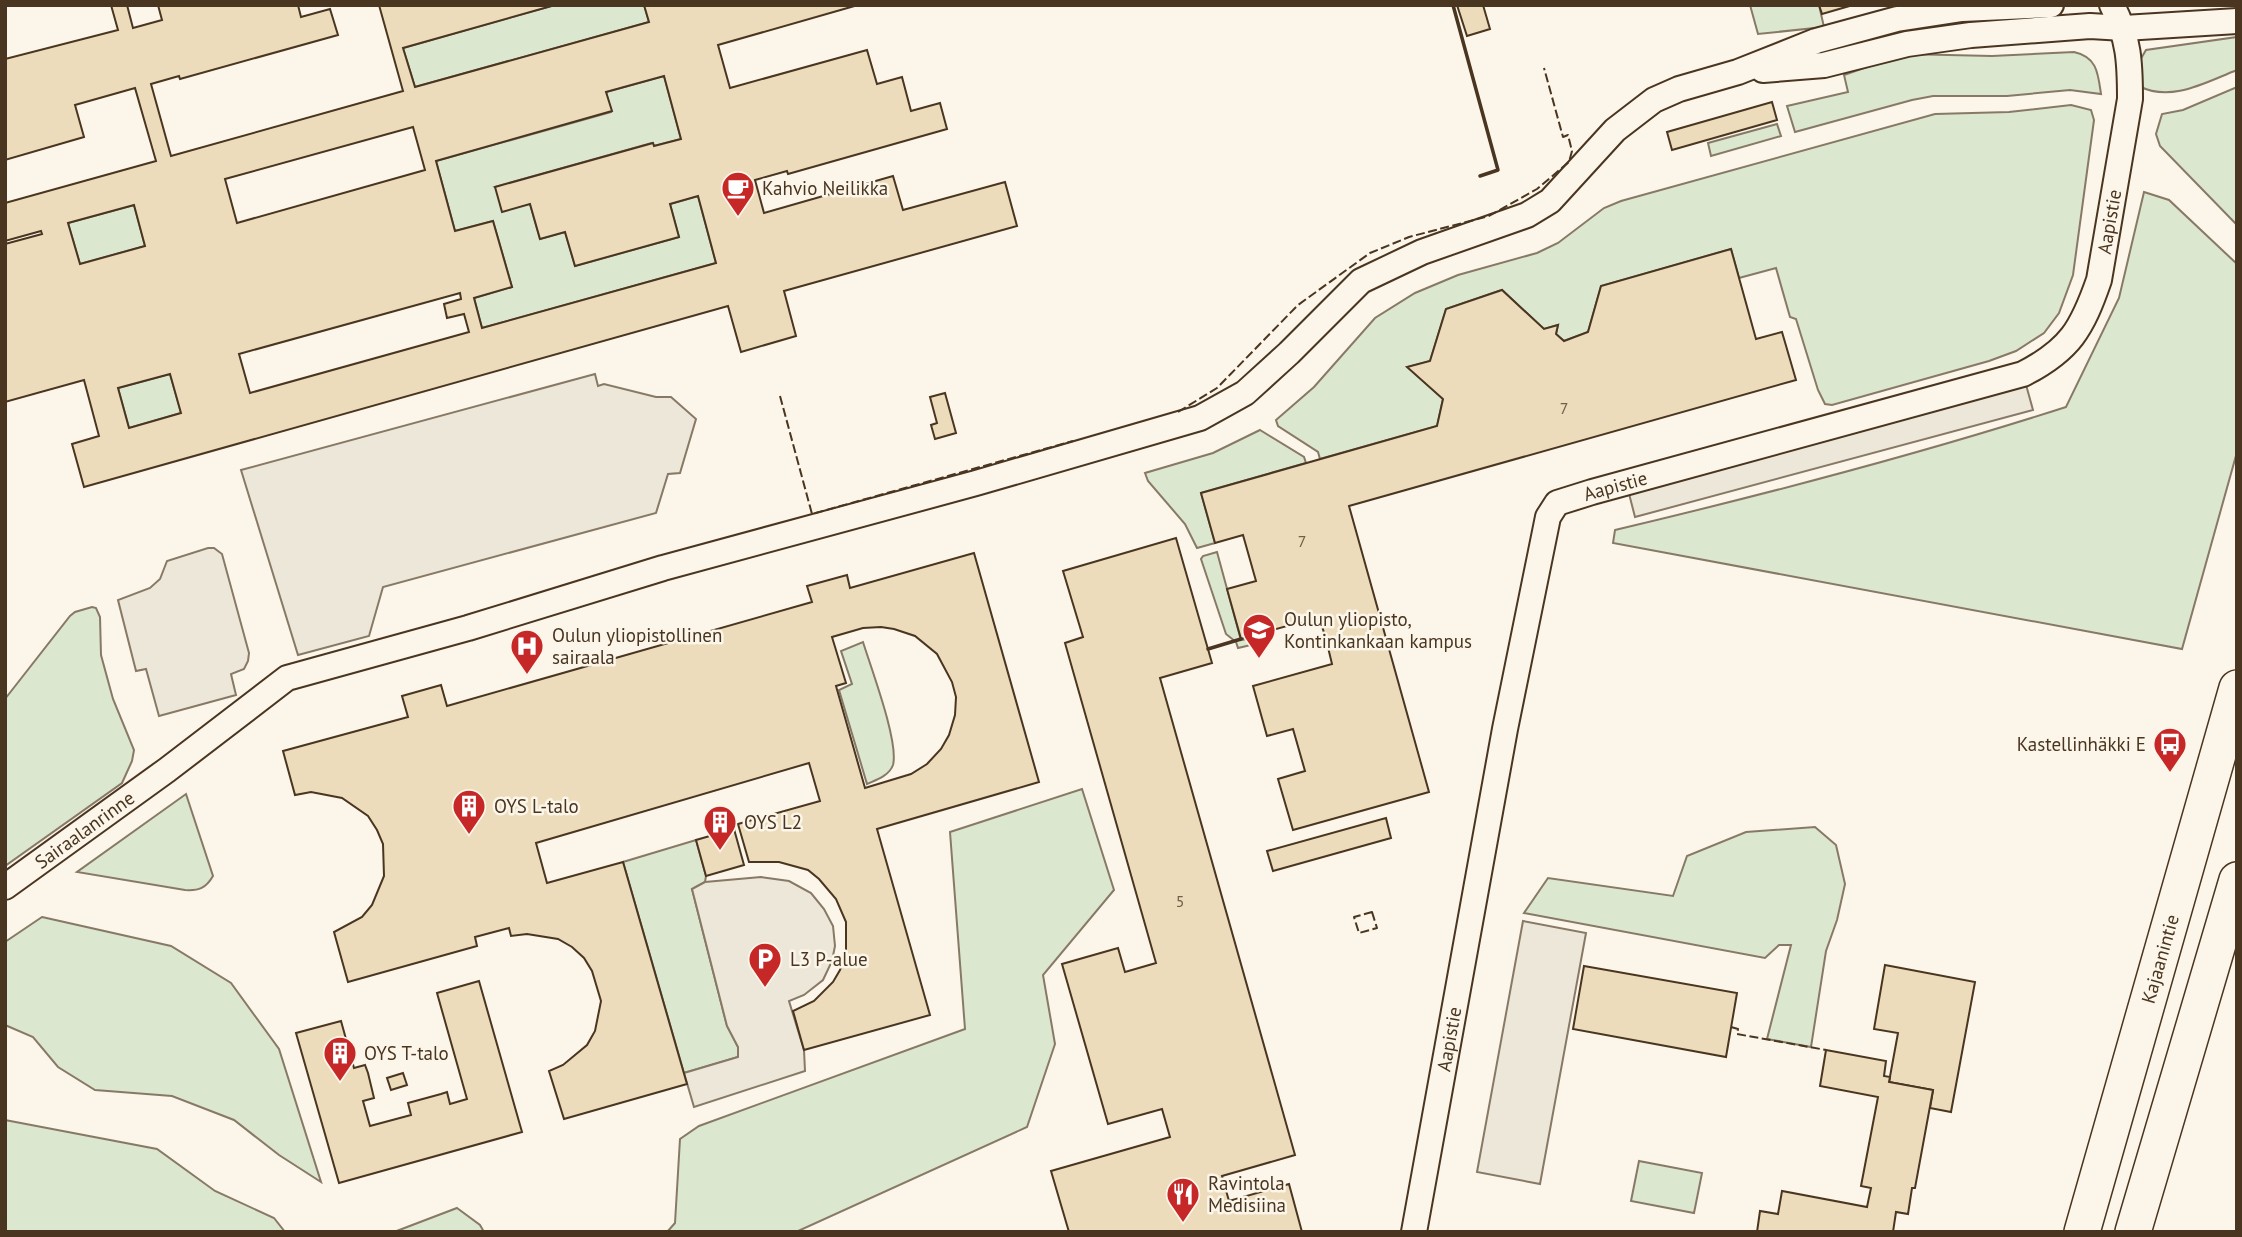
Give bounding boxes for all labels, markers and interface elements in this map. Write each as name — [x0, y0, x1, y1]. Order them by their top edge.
cafe icon: Kahvio Neilikka — [719, 169, 757, 218]
place label: Kahvio Neilikka — [762, 176, 888, 200]
street label: Aapistie — [2092, 188, 2126, 256]
house number: 7 — [1560, 398, 1568, 418]
street label: Aapistie — [1580, 465, 1650, 506]
house number: 7 — [1298, 531, 1306, 551]
place label: Oulun yliopisto, Kontinkankaan kampus — [1284, 607, 1472, 653]
school or university icon: Oulun yliopisto, Kontinkankaan kampus — [1240, 611, 1278, 660]
place label: Oulun yliopistollinen sairaala — [552, 623, 722, 669]
hospital icon: Oulun yliopistollinen sairaala — [508, 627, 546, 676]
bus stop icon: Kastellinhäkki E — [2151, 725, 2189, 774]
place label: Kastellinhäkki E — [2017, 732, 2146, 756]
street label: Sairaalanrinne — [30, 786, 139, 874]
building icon: OYS L-talo — [450, 787, 488, 836]
place label: OYS L-talo — [494, 794, 579, 818]
building icon: OYS L2 — [701, 803, 739, 852]
place label: OYS L2 — [744, 810, 802, 834]
house number: 5 — [1176, 891, 1184, 911]
street label: Kajaanintie — [2136, 912, 2184, 1006]
parking icon: L3 P-alue — [746, 940, 784, 989]
place label: L3 P-alue — [790, 947, 868, 971]
street label: Aapistie — [1431, 1005, 1466, 1073]
building icon: OYS T-talo — [321, 1034, 359, 1083]
place label: OYS T-talo — [364, 1041, 449, 1065]
place label: Ravintola Medisiina — [1208, 1171, 1286, 1217]
restaurant icon: Ravintola Medisiina — [1164, 1175, 1202, 1224]

